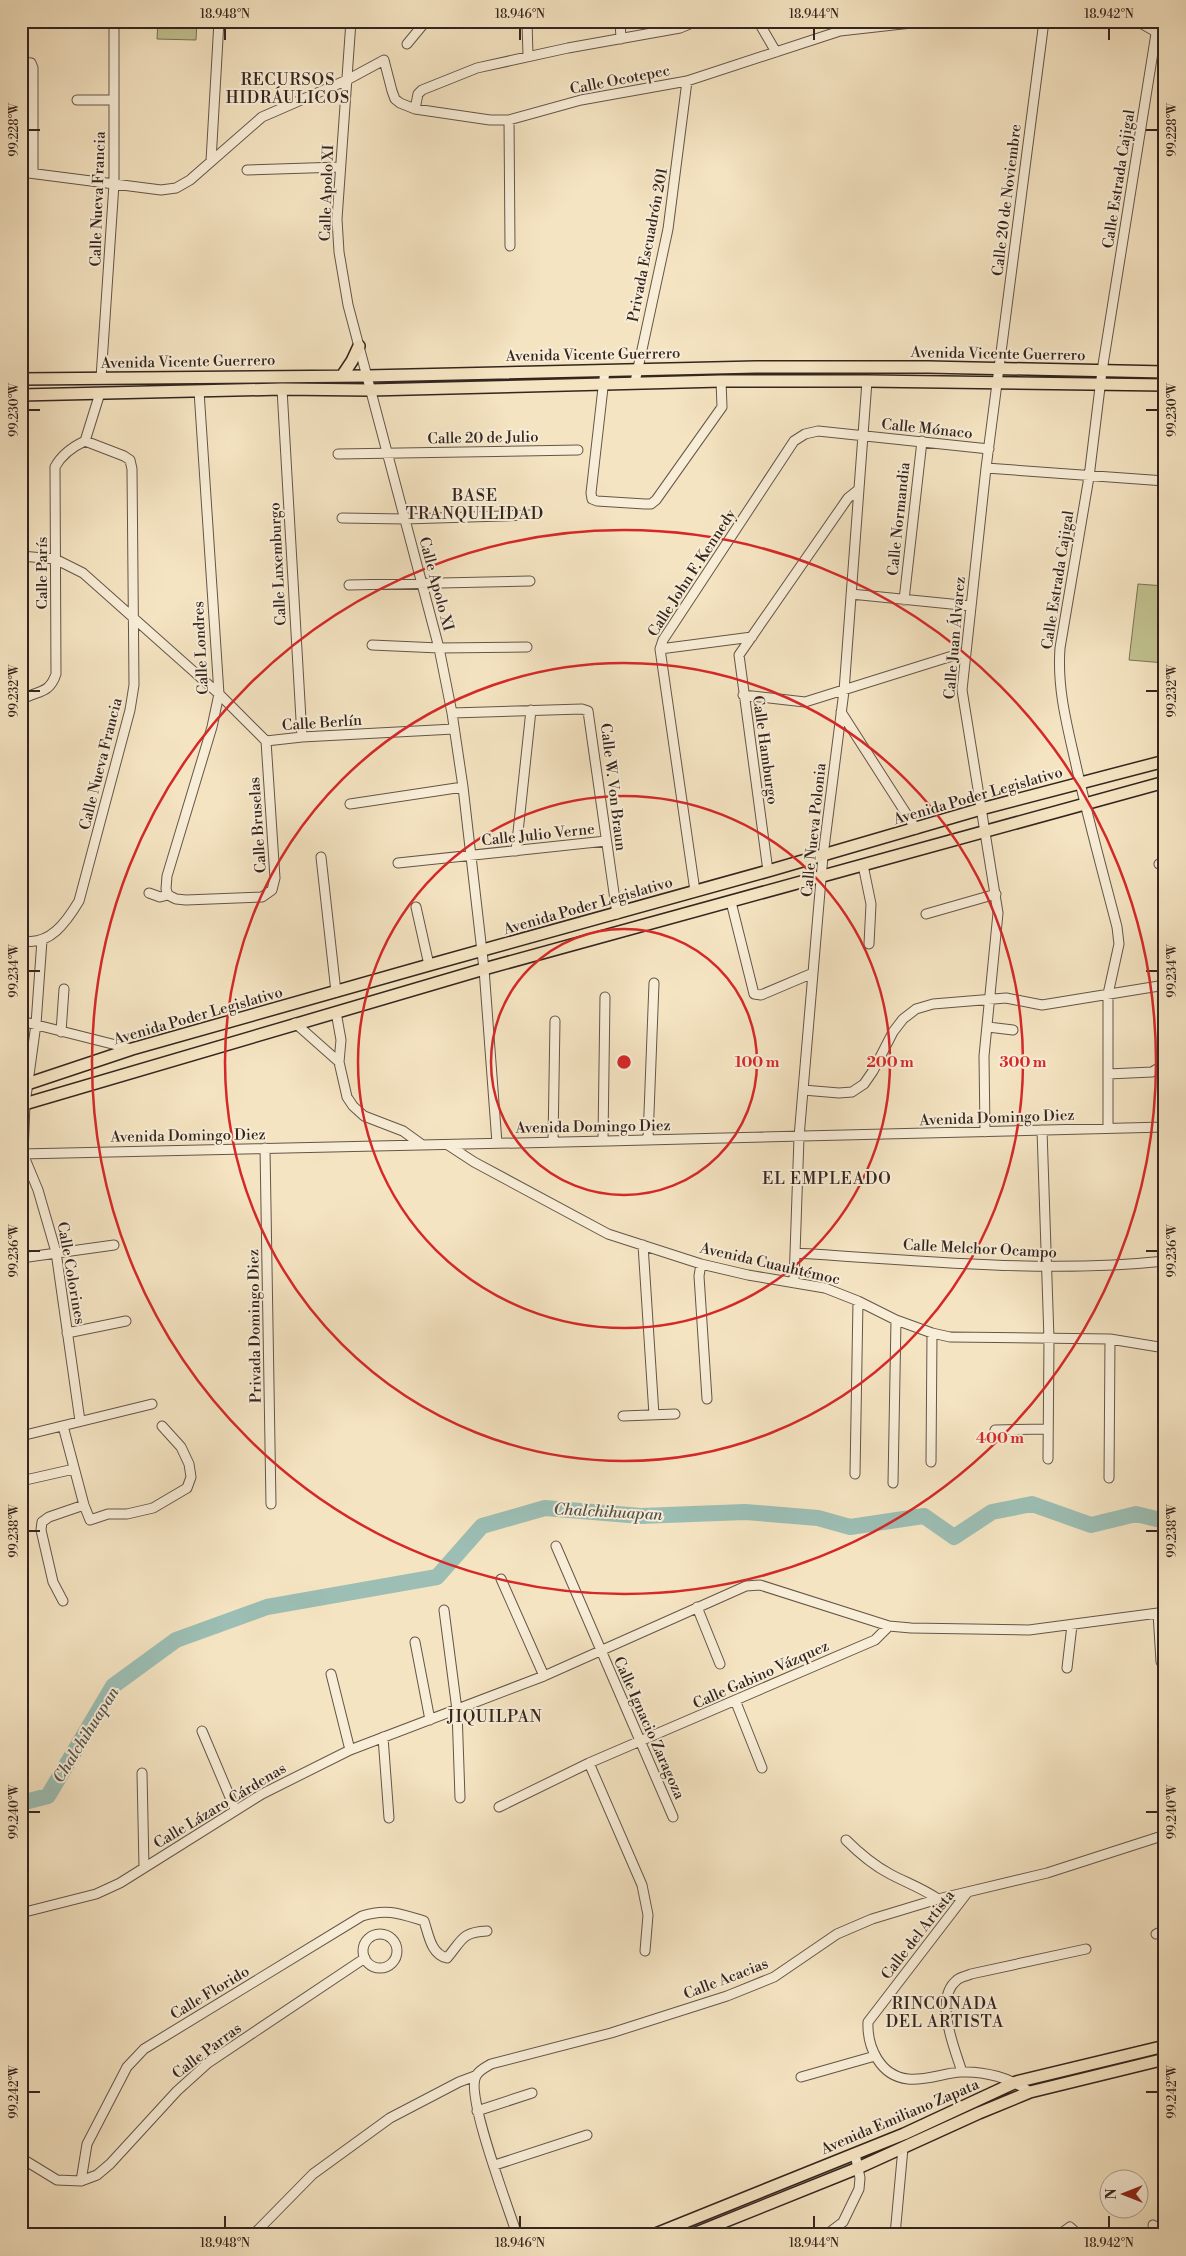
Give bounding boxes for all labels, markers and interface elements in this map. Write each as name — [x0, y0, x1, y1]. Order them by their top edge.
text: 18.948°N — [200, 7, 250, 22]
text: 18.946°N — [495, 7, 545, 22]
text: 18.944°N — [789, 7, 839, 22]
text: 18.942°N — [1084, 7, 1134, 22]
street label: Calle Ocotepec — [568, 61, 672, 99]
district label: RECURSOS HIDRÁULICOS — [226, 70, 350, 108]
text: 99.228°W — [7, 102, 22, 157]
text: 99.228°W — [1165, 102, 1180, 157]
street label: Calle Estrada Cajigal — [1099, 108, 1139, 250]
street label: Calle 20 de Noviembre — [988, 123, 1026, 277]
street label: Calle Nueva Francia — [86, 131, 110, 267]
street label: Calle Apolo XI — [316, 144, 338, 242]
street label: Privada Escuadrón 201 — [624, 166, 672, 324]
street label: Avenida Vicente Guerrero — [909, 343, 1086, 365]
street label: Avenida Vicente Guerrero — [504, 344, 681, 366]
street label: Avenida Vicente Guerrero — [99, 351, 276, 373]
text: 99.230°W — [7, 382, 22, 437]
text: 99.230°W — [1165, 382, 1180, 437]
street label: Calle Mónaco — [880, 415, 974, 443]
street label: Calle 20 de Julio — [427, 428, 539, 448]
street label: Calle Normandia — [884, 461, 914, 577]
district label: BASE TRANQUILIDAD — [406, 486, 544, 524]
street label: Calle Luxemburgo — [265, 502, 291, 626]
street label: Calle John F. Kennedy — [644, 505, 741, 640]
street label: Calle Estrada Cajigal — [1038, 509, 1078, 651]
street label: Calle Apolo XI — [414, 535, 458, 633]
street label: Calle París — [33, 537, 52, 609]
street label: Calle Juan Álvarez — [939, 576, 970, 700]
street label: Calle Londres — [189, 601, 213, 695]
text: 99.232°W — [7, 663, 22, 717]
text: 99.232°W — [1165, 663, 1180, 717]
street label: Calle Hamburgo — [748, 694, 782, 806]
street label: Calle Nueva Francia — [75, 696, 127, 832]
street label: Calle Berlín — [281, 711, 363, 735]
street label: Calle W. Von Braun — [596, 722, 630, 852]
street label: Calle Nueva Polonia — [798, 762, 831, 898]
street label: Avenida Poder Legislativo — [890, 763, 1065, 830]
street label: Calle Bruselas — [245, 776, 271, 874]
street label: Calle Julio Verne — [481, 820, 595, 850]
street label: Avenida Poder Legislativo — [500, 873, 675, 940]
text: 99.234°W — [7, 943, 22, 998]
text: 99.234°W — [1165, 943, 1180, 998]
street label: Avenida Poder Legislativo — [110, 983, 285, 1050]
centre of rings — [615, 1053, 633, 1071]
text: 100 m — [735, 1053, 780, 1072]
text: 200 m — [866, 1053, 914, 1072]
text: 300 m — [1000, 1053, 1047, 1072]
street label: Avenida Domingo Diez — [918, 1106, 1075, 1130]
street label: Avenida Domingo Diez — [514, 1116, 671, 1138]
street label: Avenida Domingo Diez — [109, 1125, 266, 1147]
district label: EL EMPLEADO — [762, 1169, 892, 1189]
street label: Calle Colorines — [53, 1220, 89, 1326]
text: 99.236°W — [7, 1223, 22, 1278]
text: 99.236°W — [1165, 1223, 1180, 1278]
street label: Calle Melchor Ocampo — [903, 1235, 1057, 1263]
street label: Avenida Cuauhtémoc — [697, 1238, 842, 1289]
street label: Privada Domingo Diez — [244, 1249, 266, 1403]
text: 400 m — [976, 1429, 1024, 1448]
water label: Chalchihuapan — [553, 1499, 664, 1525]
text: 99.238°W — [7, 1503, 22, 1558]
text: 99.238°W — [1165, 1503, 1180, 1558]
street label: Calle Gabino Vázquez — [690, 1636, 832, 1714]
street label: Calle Ignacio Zaragoza — [609, 1654, 689, 1803]
water label: Chalchihuapan — [49, 1683, 124, 1787]
district label: JIQUILPAN — [446, 1707, 543, 1727]
street label: Calle Lázaro Cárdenas — [150, 1759, 290, 1853]
text: 99.240°W — [7, 1784, 22, 1839]
text: 99.240°W — [1165, 1784, 1180, 1839]
street label: Calle del Artista — [877, 1886, 959, 1984]
street label: Calle Acacias — [681, 1954, 771, 2004]
street label: Calle Florido — [167, 1962, 253, 2024]
district label: RINCONADA DEL ARTISTA — [886, 1994, 1004, 2032]
street label: Calle Parras — [169, 2019, 245, 2083]
text: 99.242°W — [7, 2064, 22, 2119]
text: 99.242°W — [1165, 2064, 1180, 2119]
street label: Avenida Emiliano Zapata — [817, 2075, 982, 2159]
north arrow — [1098, 2168, 1148, 2218]
text: N — [1103, 2188, 1121, 2200]
text: 18.948°N — [200, 2236, 250, 2251]
text: 18.946°N — [495, 2236, 545, 2251]
text: 18.944°N — [789, 2236, 839, 2251]
text: 18.942°N — [1084, 2236, 1134, 2251]

